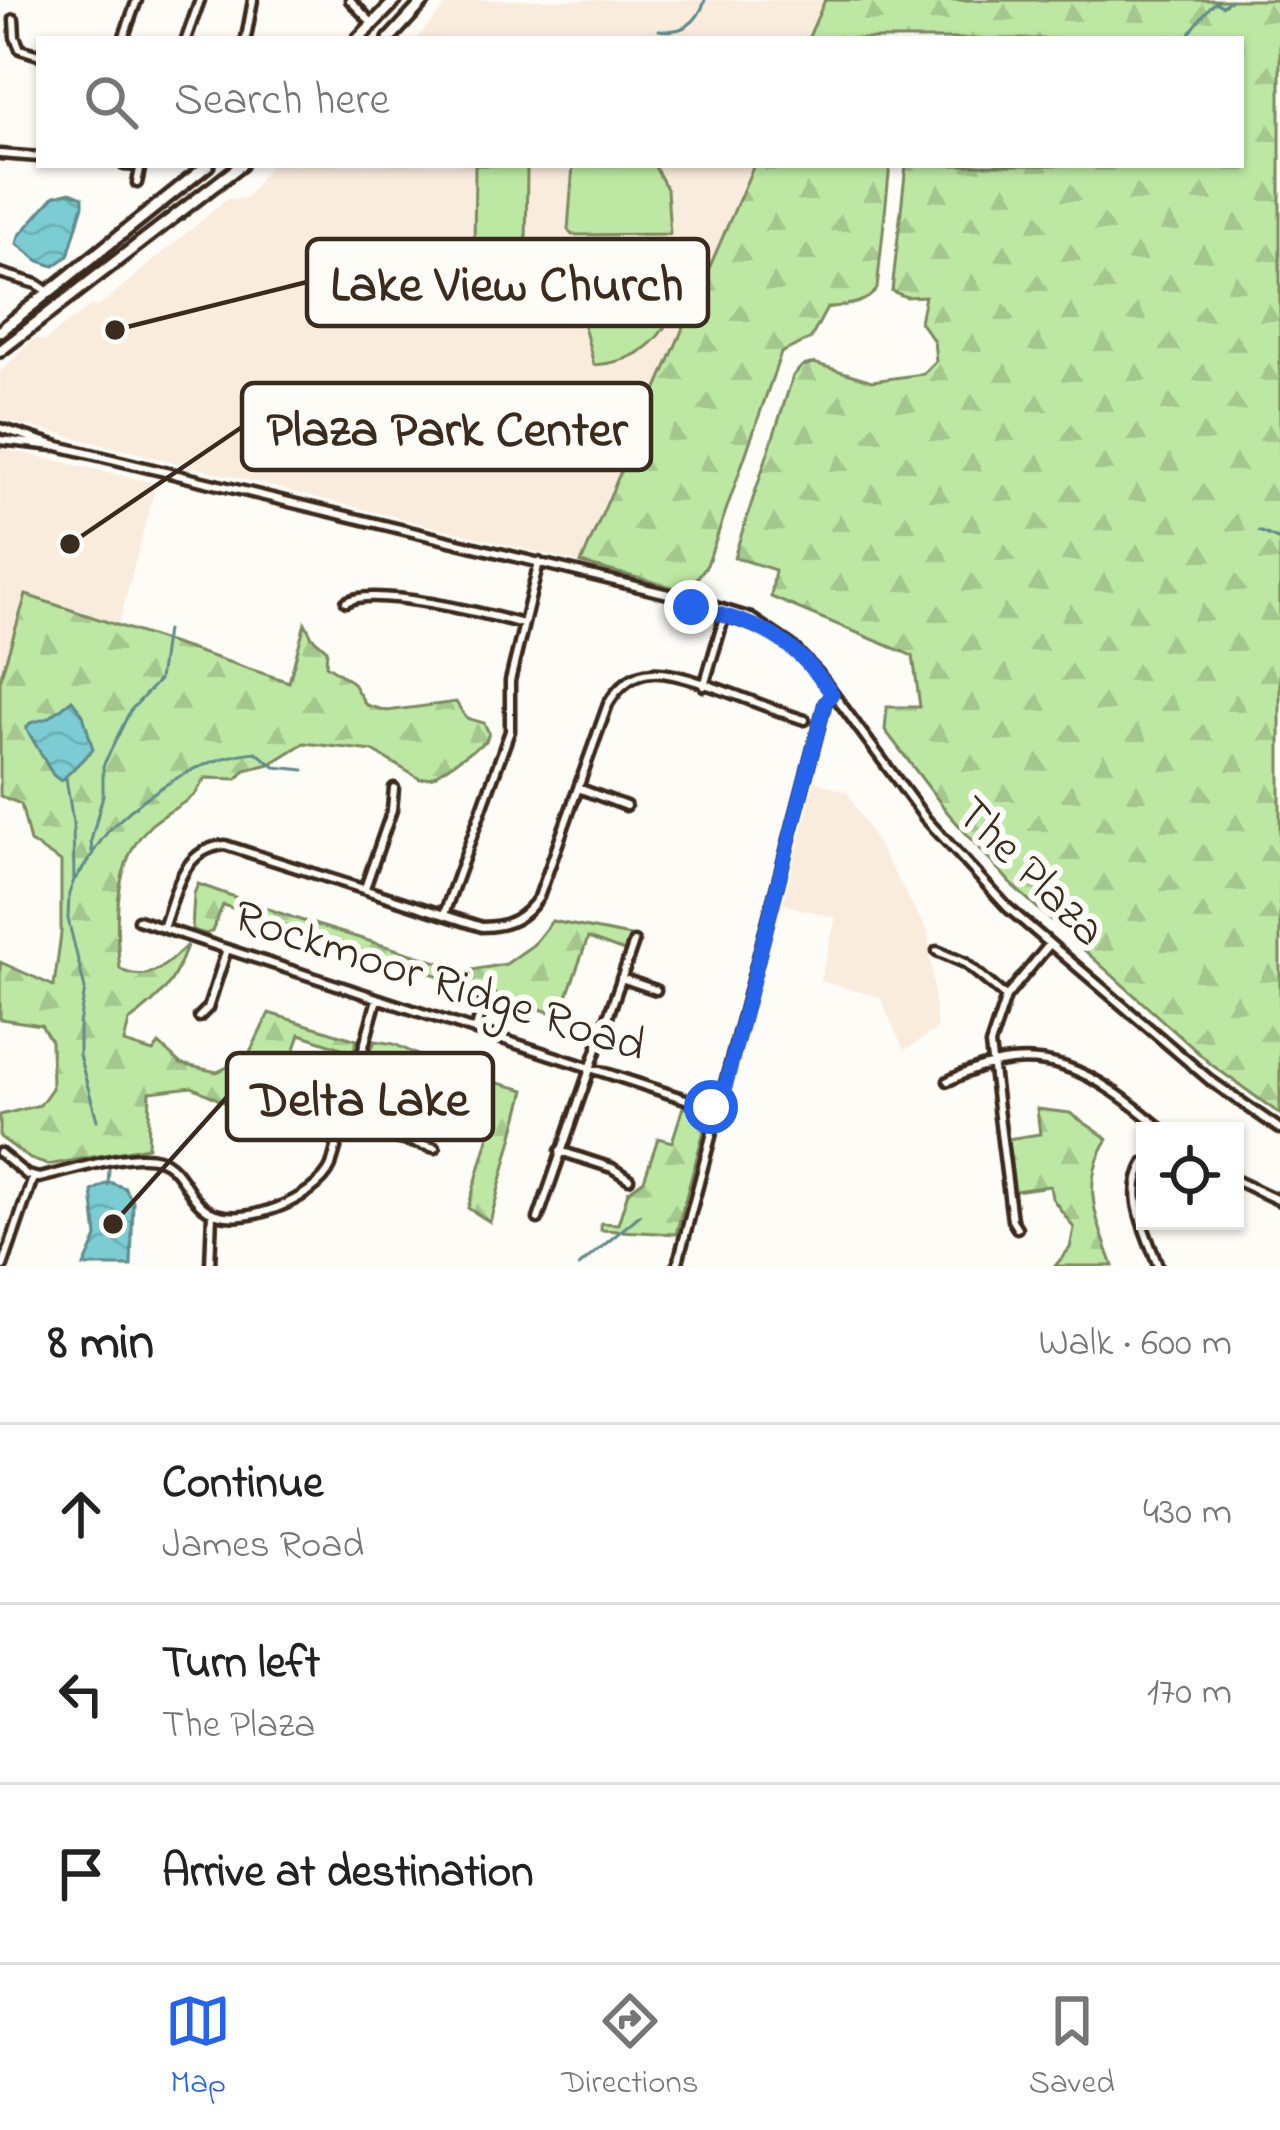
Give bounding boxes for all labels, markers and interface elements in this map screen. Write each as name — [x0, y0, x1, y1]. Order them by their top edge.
search box — [36, 36, 1244, 168]
icon: search — [78, 69, 144, 135]
text: Search here — [174, 69, 390, 135]
callout: Lake View Church — [307, 239, 708, 326]
text: Lake View Church — [330, 250, 684, 325]
callout: Plaza Park Center — [242, 383, 651, 470]
text: Plaza Park Center — [267, 395, 629, 470]
route end — [664, 580, 718, 634]
street label: The Plaza — [938, 782, 1120, 964]
street label: Rockmoor Ridge Road — [224, 883, 654, 1084]
callout: Delta Lake — [227, 1053, 493, 1140]
text: Delta Lake — [249, 1065, 470, 1140]
route start — [684, 1080, 738, 1134]
map controls — [1136, 1122, 1244, 1230]
button: locate — [1136, 1122, 1244, 1230]
text: 8 min — [48, 1307, 154, 1382]
text: Walk · 600 m — [1038, 1316, 1232, 1373]
text: Continue — [162, 1452, 323, 1518]
icon: ahead — [48, 1481, 114, 1547]
text: 430 m — [1143, 1485, 1232, 1542]
text: James Road — [162, 1518, 364, 1575]
text: Turn left — [162, 1632, 320, 1698]
icon: left — [48, 1661, 114, 1727]
text: 170 m — [1147, 1665, 1232, 1722]
text: The Plaza — [162, 1698, 315, 1755]
icon: arrive — [48, 1841, 114, 1907]
text: Arrive at destination — [162, 1841, 533, 1907]
tab: Map — [165, 1988, 231, 2108]
tab: Directions — [561, 1988, 698, 2108]
tab: Saved — [1029, 1988, 1115, 2108]

